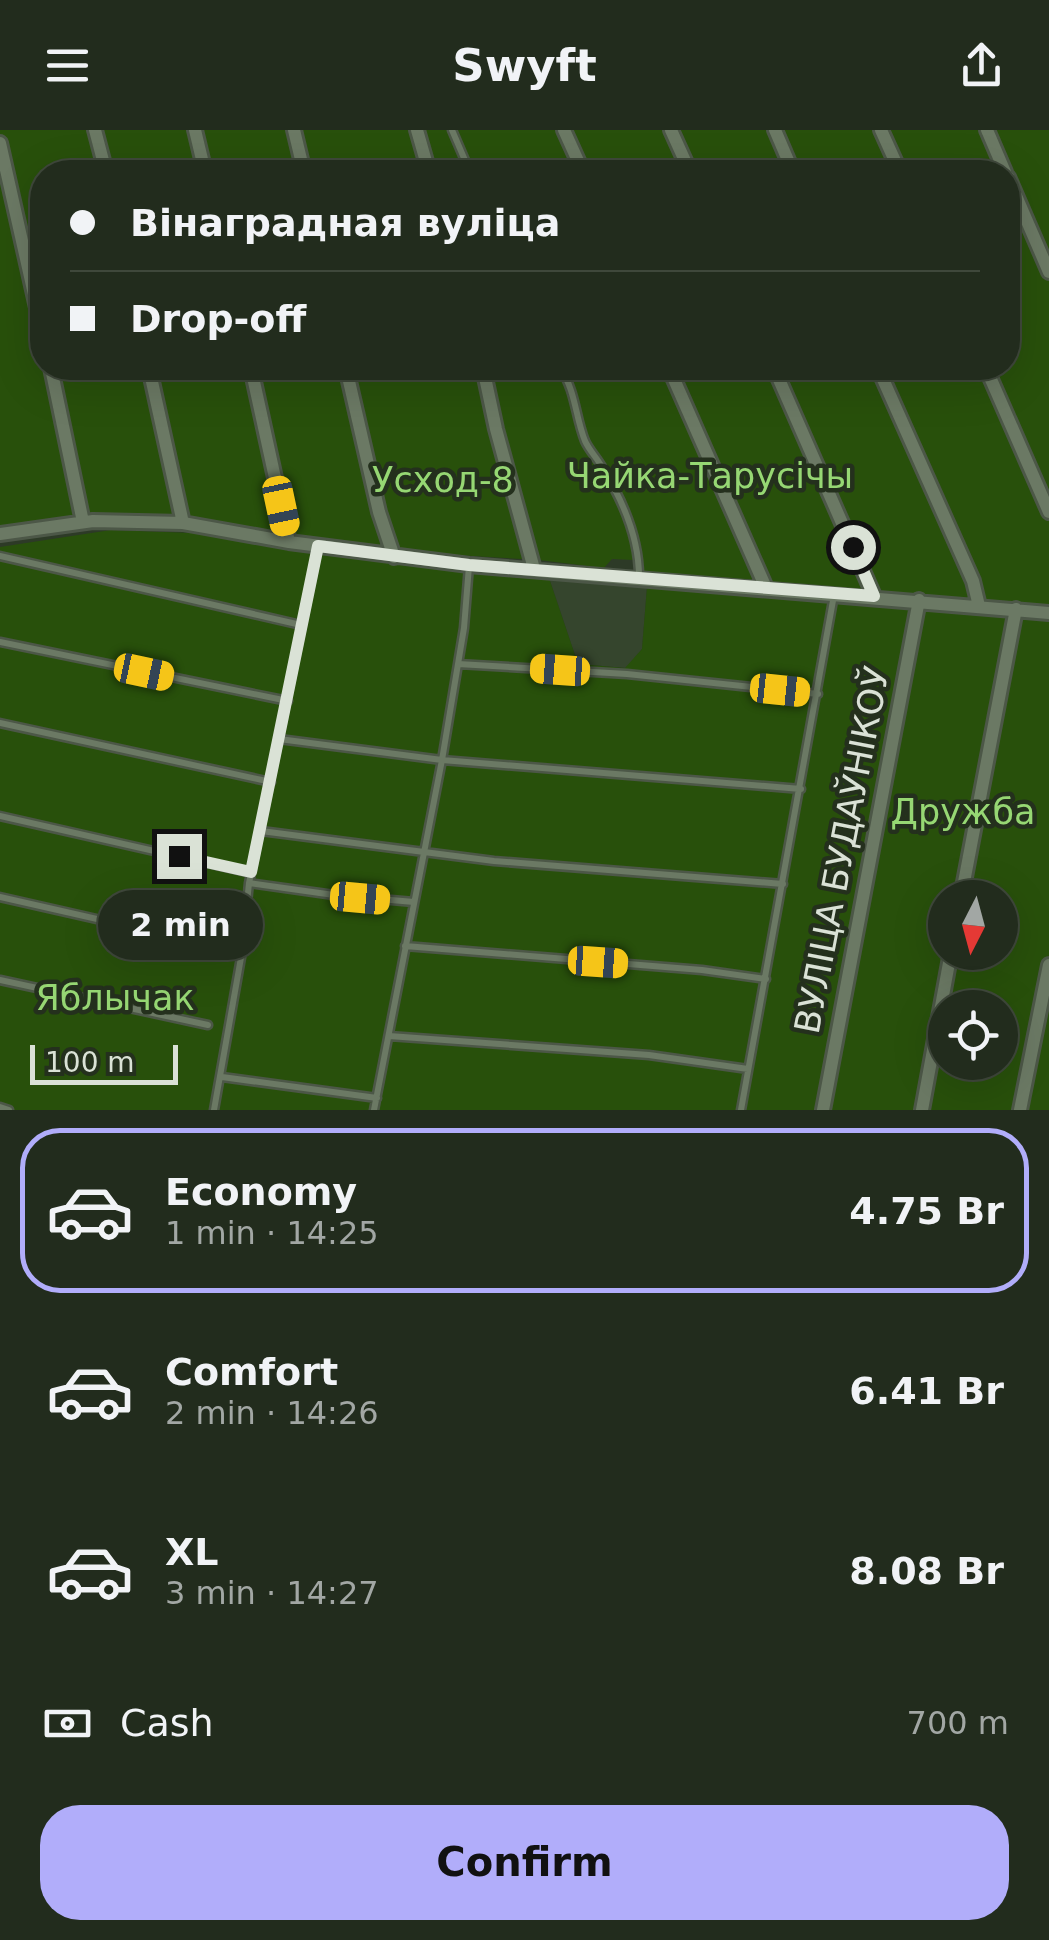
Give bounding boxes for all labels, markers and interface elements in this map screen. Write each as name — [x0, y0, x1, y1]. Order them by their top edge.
icon: menu — [40, 38, 95, 93]
icon: share — [954, 38, 1009, 93]
text: Swyft — [452, 39, 597, 92]
text: Вінаградная вуліца — [130, 201, 560, 245]
text: Drop-off — [130, 297, 306, 341]
park label: Чайка-Тарусічы — [567, 456, 853, 496]
park label: Усход-8 — [372, 460, 514, 500]
car — [260, 474, 302, 538]
route start — [831, 525, 876, 570]
car — [112, 651, 176, 693]
car — [529, 653, 591, 687]
street label: ВУЛІЦА БУДАЎНІКОЎ — [786, 663, 897, 1037]
car — [749, 672, 811, 708]
park label: Дружба — [891, 792, 1035, 832]
route end — [157, 834, 202, 879]
car — [329, 880, 391, 916]
north arrow — [928, 880, 1018, 970]
map controls — [928, 880, 1018, 1080]
callout: 2 min — [96, 891, 262, 961]
text: 2 min — [130, 906, 231, 944]
car — [567, 945, 629, 979]
park label: Яблычак — [35, 978, 195, 1018]
button: locate — [928, 990, 1018, 1080]
scale bar — [30, 1040, 178, 1084]
text: 100 m — [45, 1046, 135, 1079]
icon: car — [45, 1166, 135, 1256]
text: Economy — [165, 1170, 357, 1214]
text: 4.75 Br — [849, 1189, 1004, 1233]
text: 1 min · 14:25 — [165, 1214, 379, 1252]
icon: car — [45, 1346, 135, 1436]
text: Comfort — [165, 1350, 338, 1394]
text: 6.41 Br — [849, 1369, 1004, 1413]
text: 2 min · 14:26 — [165, 1394, 379, 1432]
icon: car — [45, 1526, 135, 1616]
text: XL — [165, 1530, 219, 1574]
text: 8.08 Br — [849, 1549, 1004, 1593]
text: 3 min · 14:27 — [165, 1574, 379, 1612]
icon: cash — [40, 1696, 95, 1751]
text: Cash — [120, 1701, 214, 1745]
text: 700 m — [907, 1704, 1009, 1742]
button: Confirm — [40, 1805, 1009, 1920]

